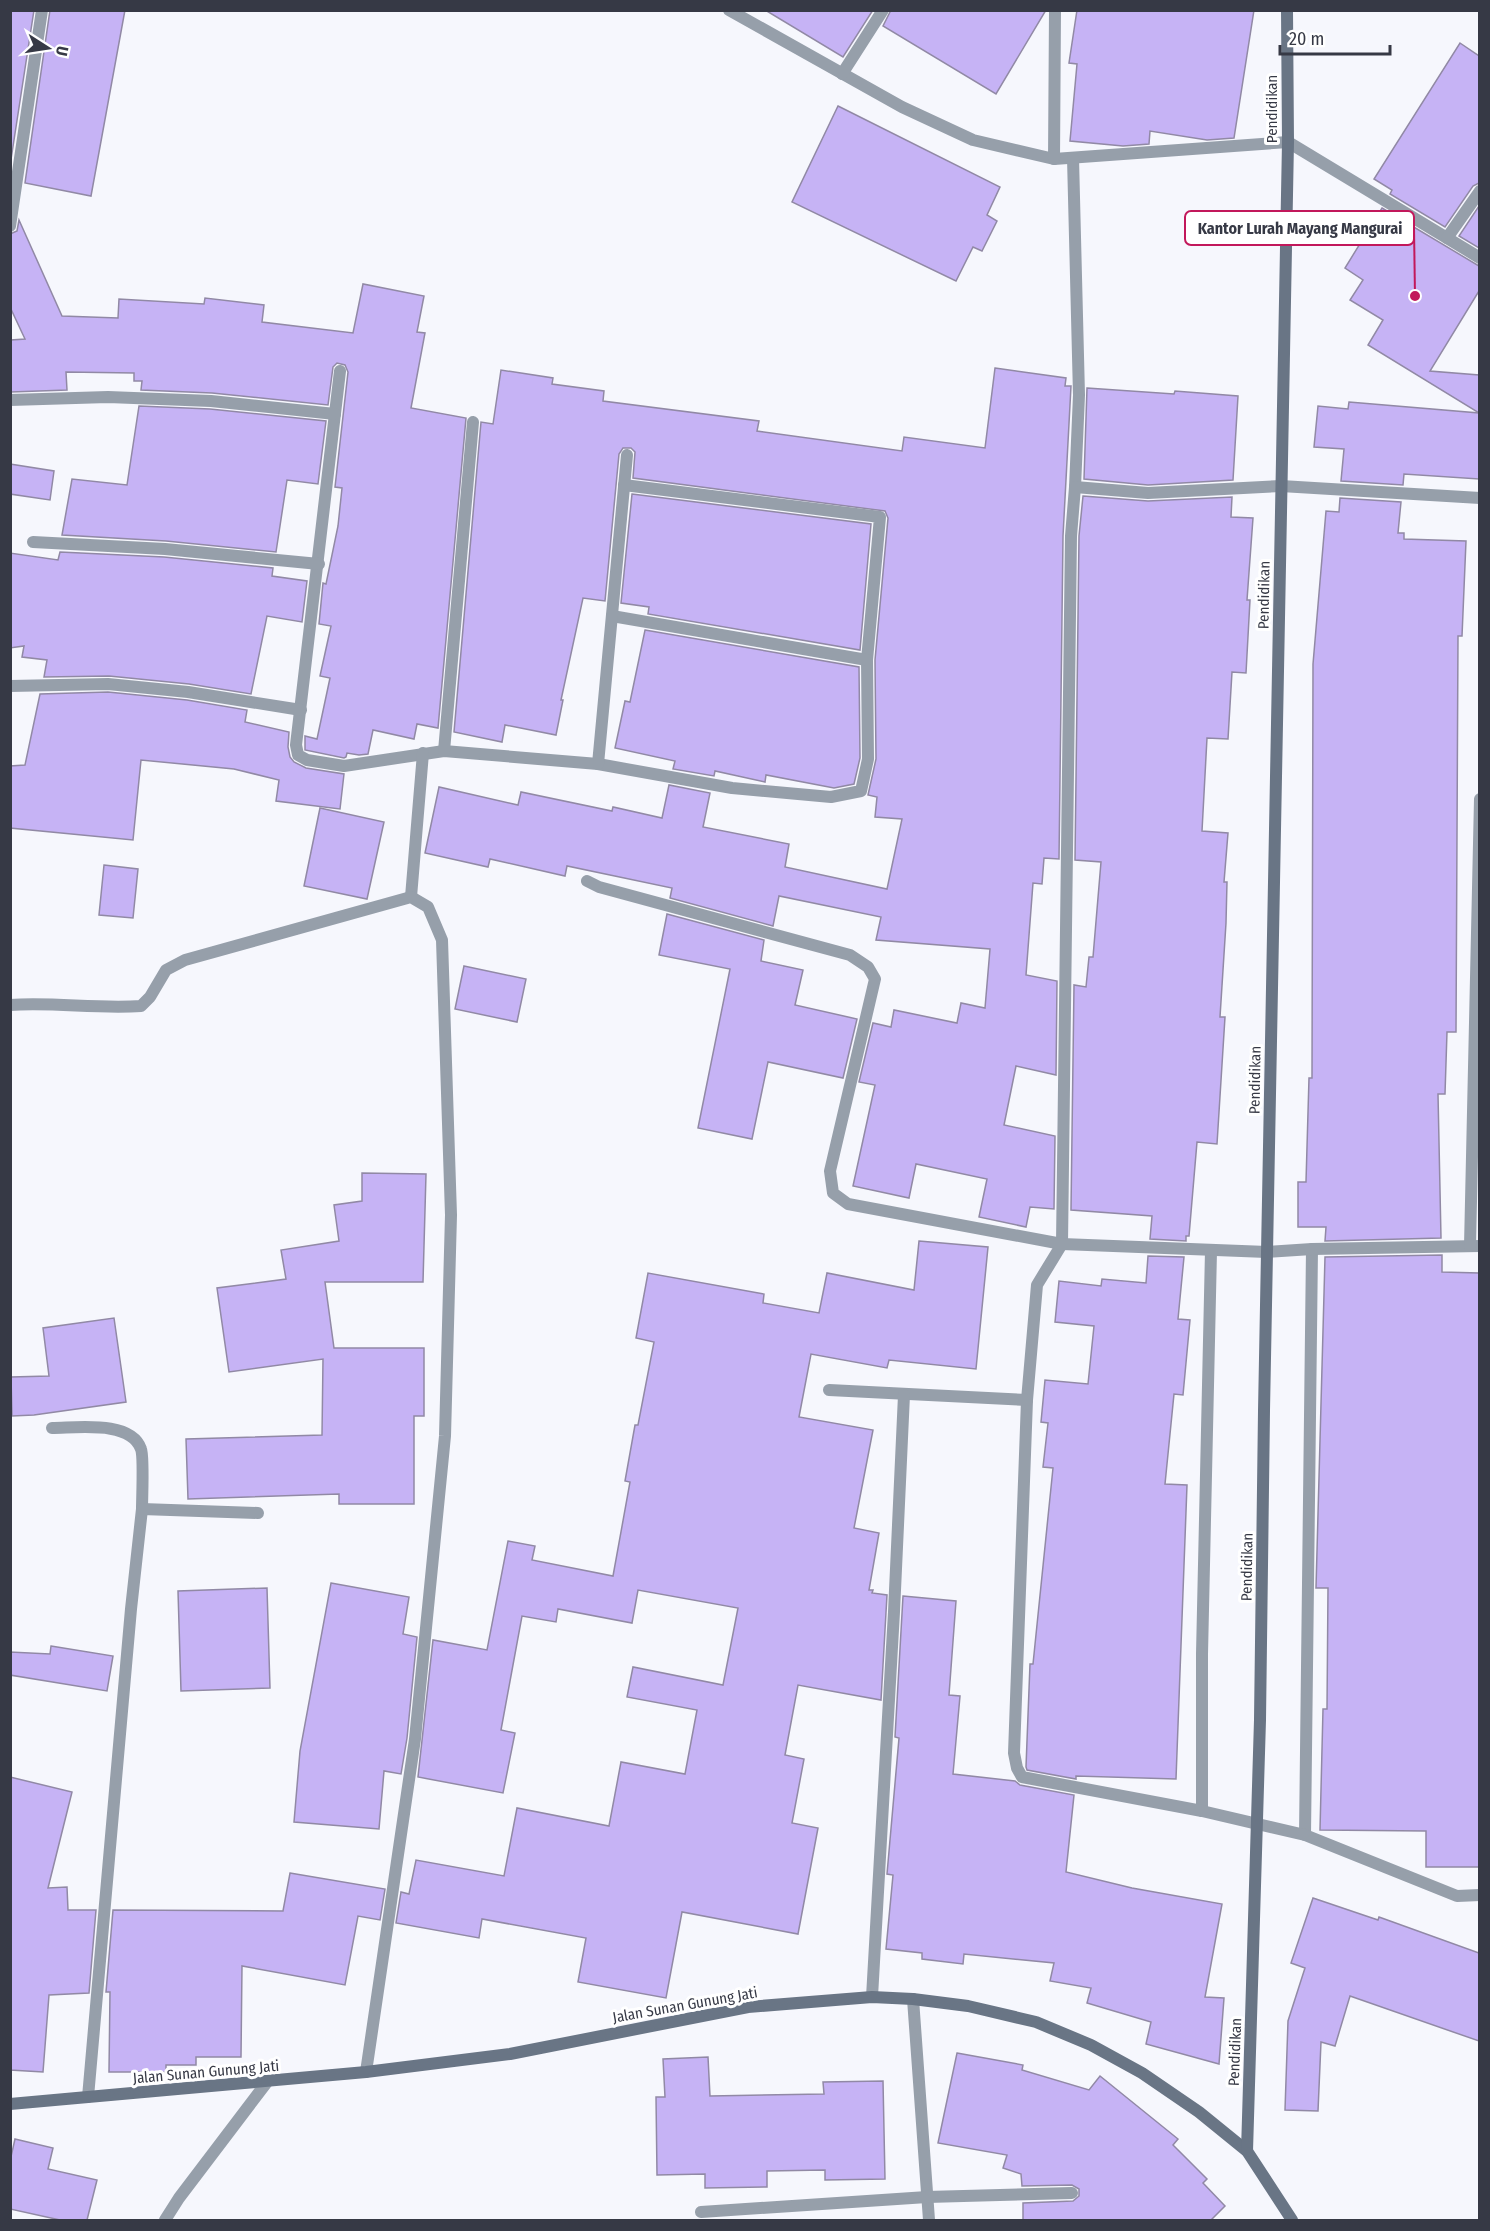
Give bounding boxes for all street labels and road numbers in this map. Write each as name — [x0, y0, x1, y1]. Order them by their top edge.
street label: Pendidikan — [1263, 75, 1281, 143]
street label: Pendidikan — [1254, 561, 1274, 629]
street label: Pendidikan — [1245, 1046, 1265, 1114]
street label: Pendidikan — [1237, 1533, 1257, 1601]
street label: Jalan Sunan Gunung Jati — [611, 1983, 759, 2027]
street label: Pendidikan — [1225, 2018, 1245, 2086]
street label: Jalan Sunan Gunung Jati — [132, 2057, 280, 2087]

